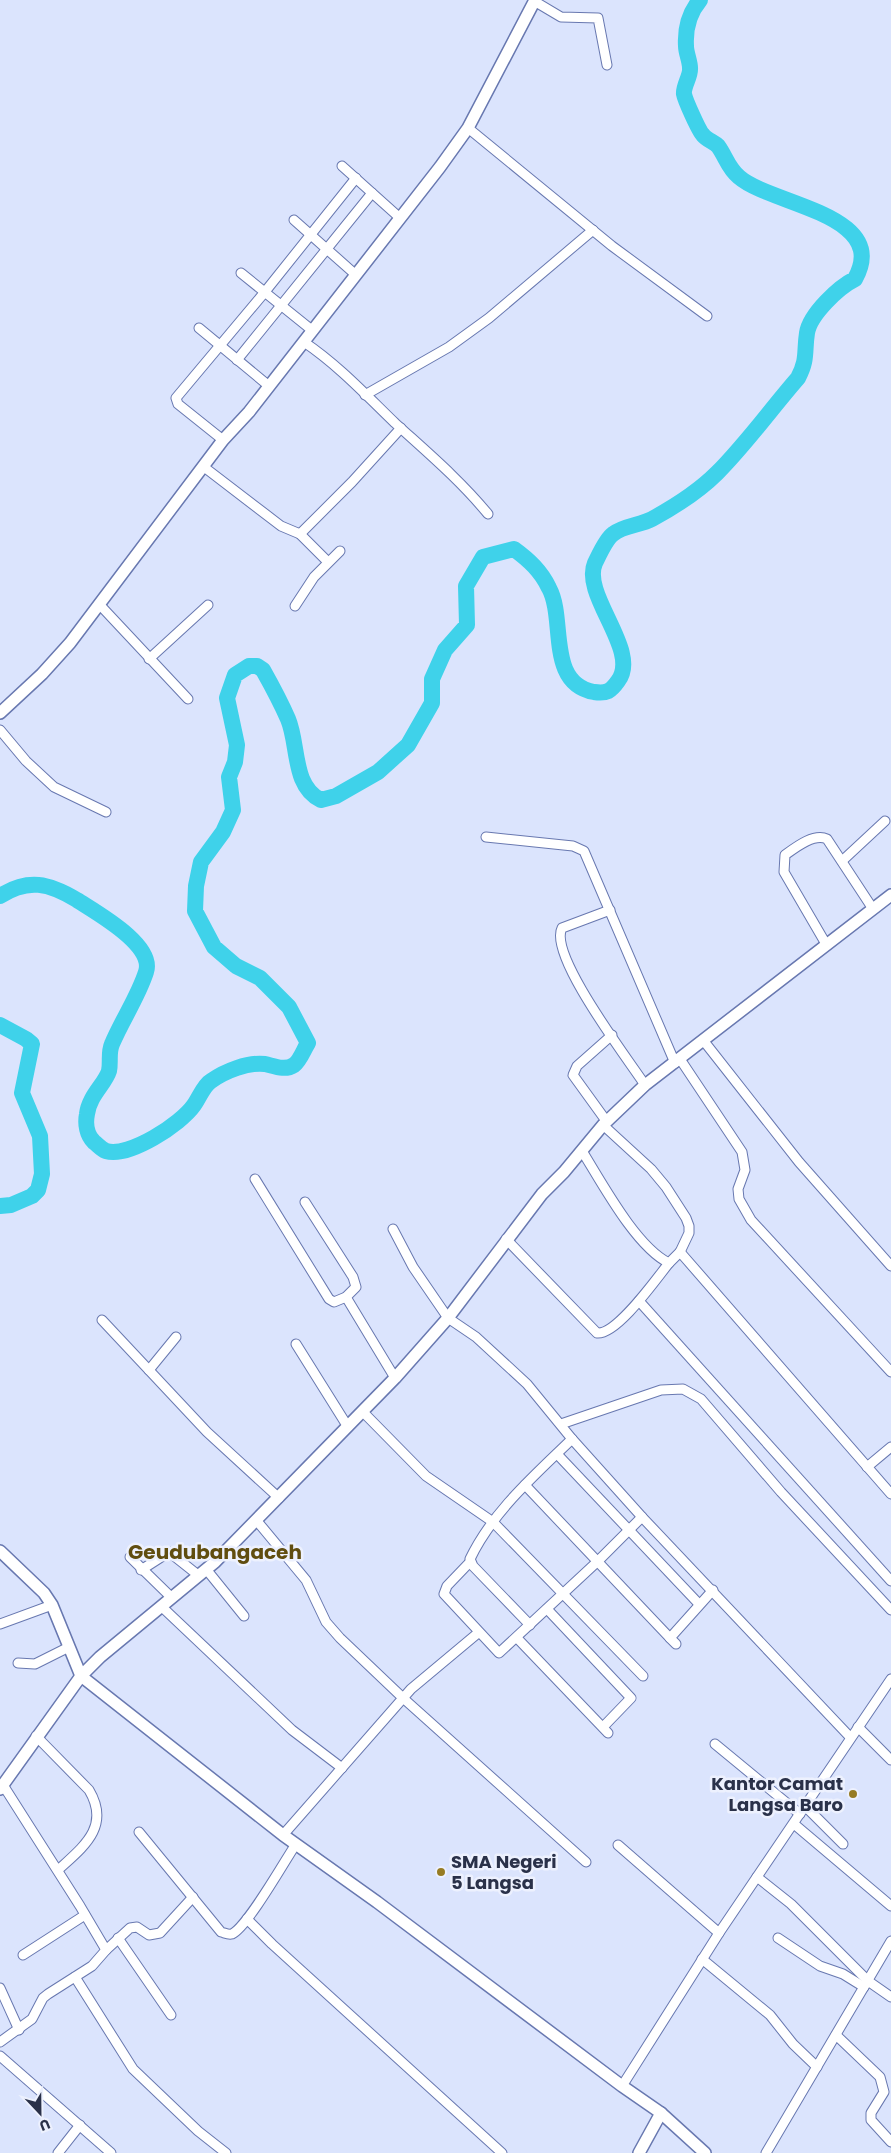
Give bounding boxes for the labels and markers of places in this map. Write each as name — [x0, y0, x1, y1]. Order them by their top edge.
place label: Kantor Camat Langsa Baro — [711, 1771, 843, 1817]
marker: Kantor Camat Langsa Baro — [847, 1788, 859, 1800]
place label: SMA Negeri 5 Langsa — [451, 1849, 557, 1895]
marker: SMA Negeri 5 Langsa — [435, 1866, 447, 1878]

